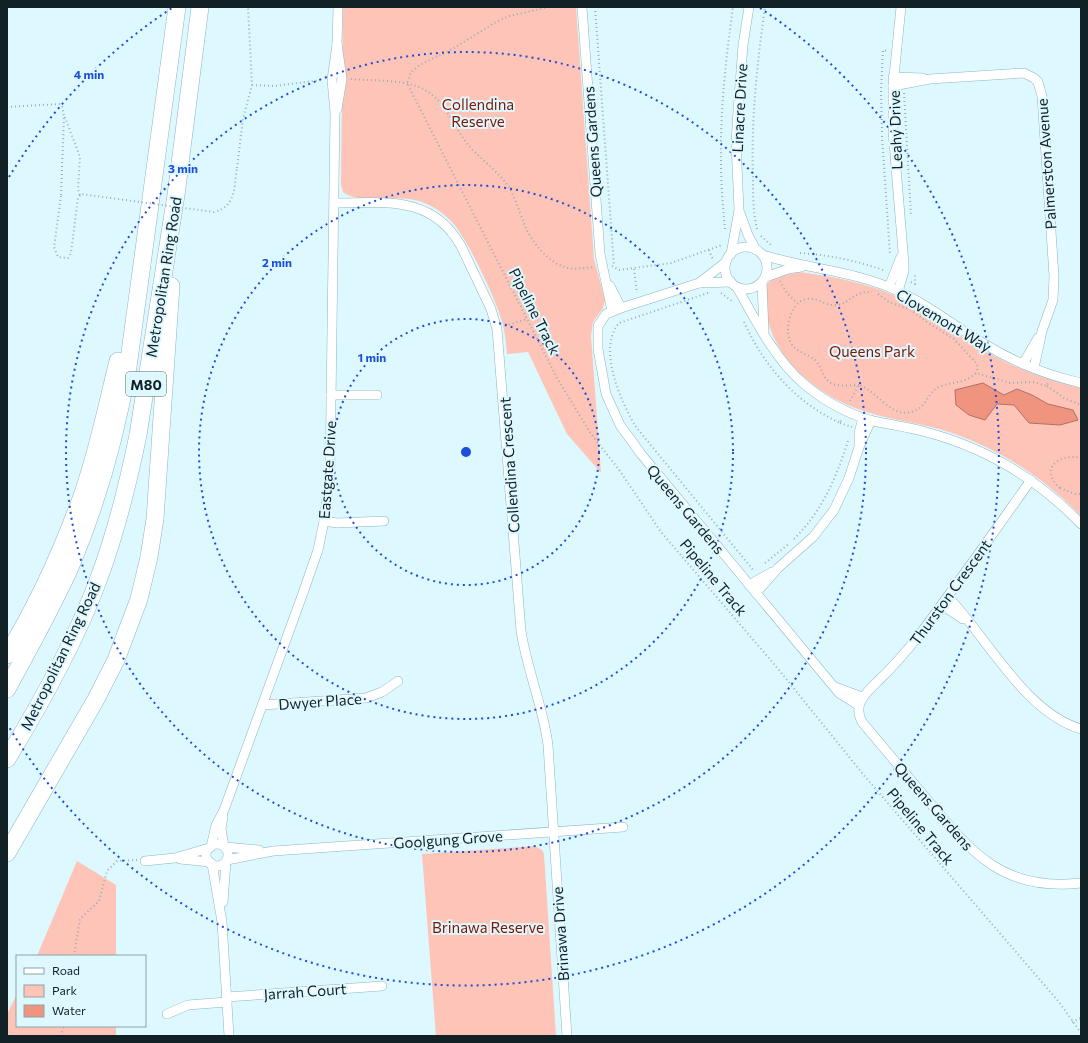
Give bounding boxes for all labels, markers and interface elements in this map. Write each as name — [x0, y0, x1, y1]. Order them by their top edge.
street label: Linacre Drive — [728, 63, 750, 153]
text: 4 min — [74, 67, 104, 81]
street label: Queens Gardens — [579, 86, 605, 198]
street label: Leahy Drive — [885, 90, 905, 170]
park label: Collendina Reserve — [442, 95, 514, 130]
street label: Palmerston Avenue — [1032, 98, 1060, 230]
text: 3 min — [168, 161, 198, 175]
street label: Metropolitan Ring Road — [141, 195, 185, 359]
text: 2 min — [262, 255, 292, 269]
street label: Pipeline Track — [505, 265, 565, 357]
street label: Clovemont Way — [893, 285, 995, 356]
park label: Queens Park — [829, 342, 915, 360]
text: 1 min — [358, 350, 386, 364]
road number: M80 — [126, 372, 166, 396]
street label: Collendina Crescent — [495, 397, 523, 533]
street label: Eastgate Drive — [315, 420, 339, 520]
centre of rings — [459, 445, 473, 459]
street label: Queens Gardens — [643, 461, 729, 558]
street label: Pipeline Track — [677, 535, 751, 619]
street label: Thurston Crescent — [906, 536, 994, 648]
street label: Metropolitan Ring Road — [16, 579, 104, 733]
street label: Dwyer Place — [278, 689, 362, 713]
street label: Queens Gardens — [891, 758, 977, 854]
street label: Pipeline Track — [884, 784, 958, 868]
street label: Goolgung Grove — [393, 826, 503, 852]
street label: Brinawa Drive — [548, 886, 572, 982]
park label: Brinawa Reserve — [432, 918, 544, 936]
legend — [16, 955, 146, 1027]
text: Road — [52, 963, 80, 977]
street label: Jarrah Court — [263, 979, 347, 1003]
text: Park — [52, 983, 78, 997]
text: Water — [52, 1003, 86, 1017]

